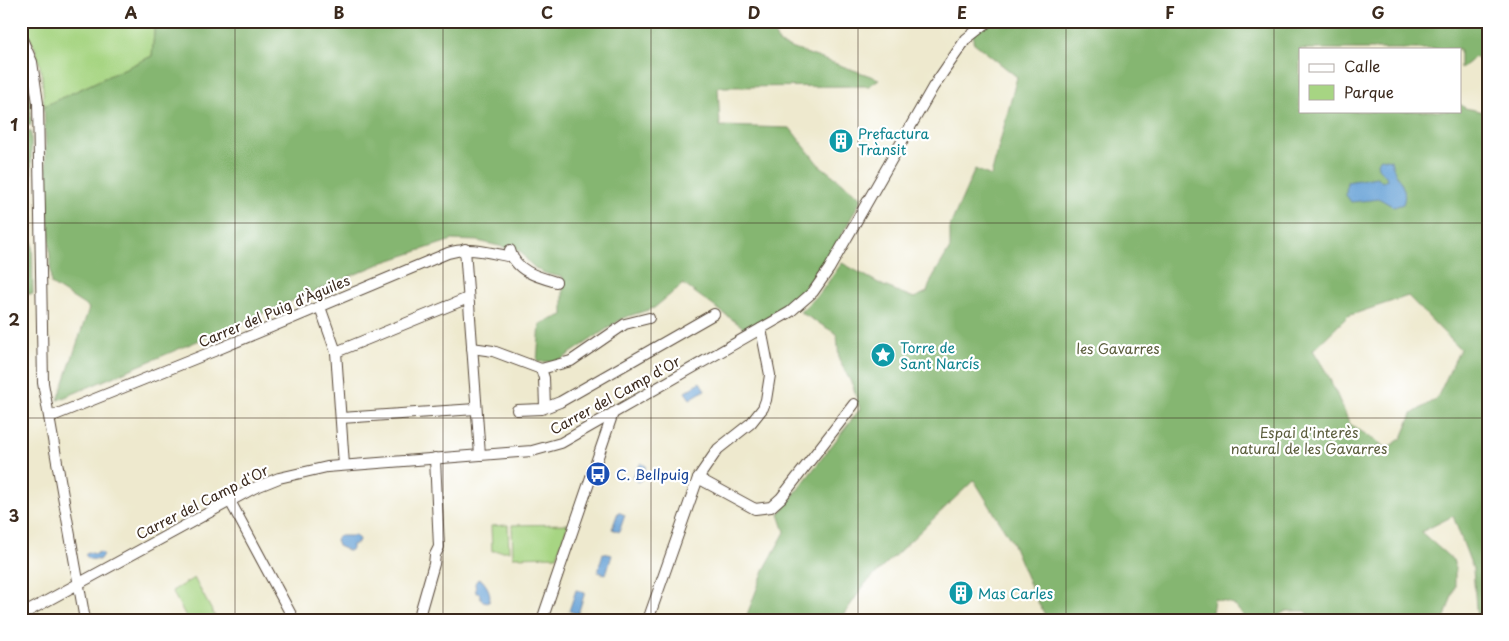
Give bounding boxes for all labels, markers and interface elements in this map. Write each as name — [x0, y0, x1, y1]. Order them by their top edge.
text: A — [125, 0, 138, 24]
text: B — [334, 0, 345, 24]
text: C — [541, 0, 553, 24]
text: D — [748, 0, 760, 24]
text: E — [957, 0, 967, 24]
text: F — [1165, 0, 1175, 24]
text: G — [1371, 0, 1385, 24]
legend — [1299, 48, 1462, 112]
text: Calle — [1344, 54, 1381, 77]
text: Parque — [1344, 80, 1394, 103]
text: 1 — [10, 112, 18, 136]
place label: Prefactura Trànsit — [858, 123, 929, 160]
building icon: Prefactura Trànsit — [828, 128, 854, 154]
street label: Carrer del Puig d'Àguiles — [195, 270, 353, 352]
text: 2 — [8, 307, 20, 331]
place label: Torre de Sant Narcís — [900, 337, 979, 374]
park label: les Gavarres — [1076, 338, 1160, 359]
place icon: Torre de Sant Narcís — [870, 342, 896, 368]
street label: Carrer del Camp d'Or — [546, 350, 685, 440]
park label: Espai d'interès natural de les Gavarres — [1231, 422, 1387, 459]
street label: Carrer del Camp d'Or — [132, 459, 272, 545]
bus stop icon: C. Bellpuig — [585, 461, 611, 487]
place label: C. Bellpuig — [616, 464, 689, 485]
text: 3 — [9, 503, 19, 527]
building icon: Mas Carles — [948, 580, 974, 606]
place label: Mas Carles — [978, 583, 1053, 604]

